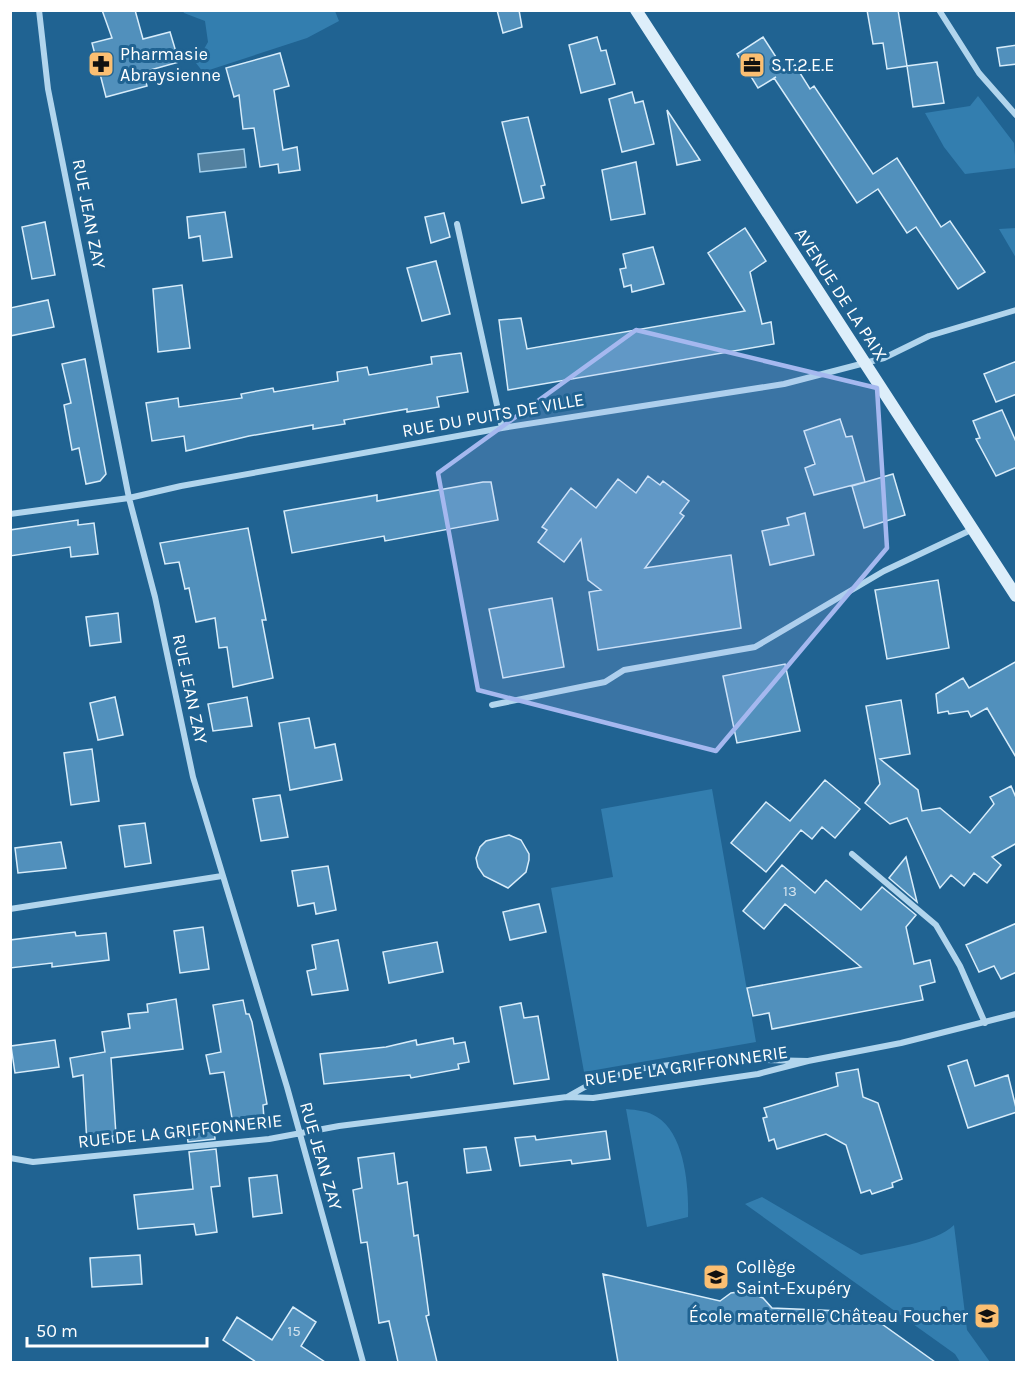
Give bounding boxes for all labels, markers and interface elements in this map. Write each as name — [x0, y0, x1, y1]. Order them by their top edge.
place label: Pharmasie Abraysienne — [120, 43, 221, 86]
pharmacy icon: Pharmasie Abraysienne — [86, 49, 116, 79]
office icon: S.T.2.E.E — [737, 50, 767, 80]
place label: S.T.2.E.E — [771, 54, 834, 76]
street label: RUE JEAN ZAY — [68, 157, 110, 271]
street label: AVENUE DE LA PAIX — [790, 223, 892, 365]
street label: RUE DU PUITS DE VILLE — [400, 388, 586, 442]
street label: RUE JEAN ZAY — [168, 632, 212, 746]
house number: 13 — [783, 882, 797, 900]
street label: RUE DE LA GRIFFONNERIE — [583, 1041, 789, 1091]
street label: RUE JEAN ZAY — [295, 1099, 347, 1213]
street label: RUE DE LA GRIFFONNERIE — [77, 1109, 283, 1153]
place label: Collège Saint-Exupéry — [736, 1256, 852, 1299]
school or university icon: Collège Saint-Exupéry — [701, 1262, 731, 1292]
school or university icon: École maternelle Château Foucher — [972, 1301, 1002, 1331]
place label: École maternelle Château Foucher — [689, 1304, 968, 1327]
scale bar — [27, 1310, 207, 1348]
text: 50 m — [36, 1320, 78, 1342]
house number: 15 — [287, 1322, 301, 1340]

